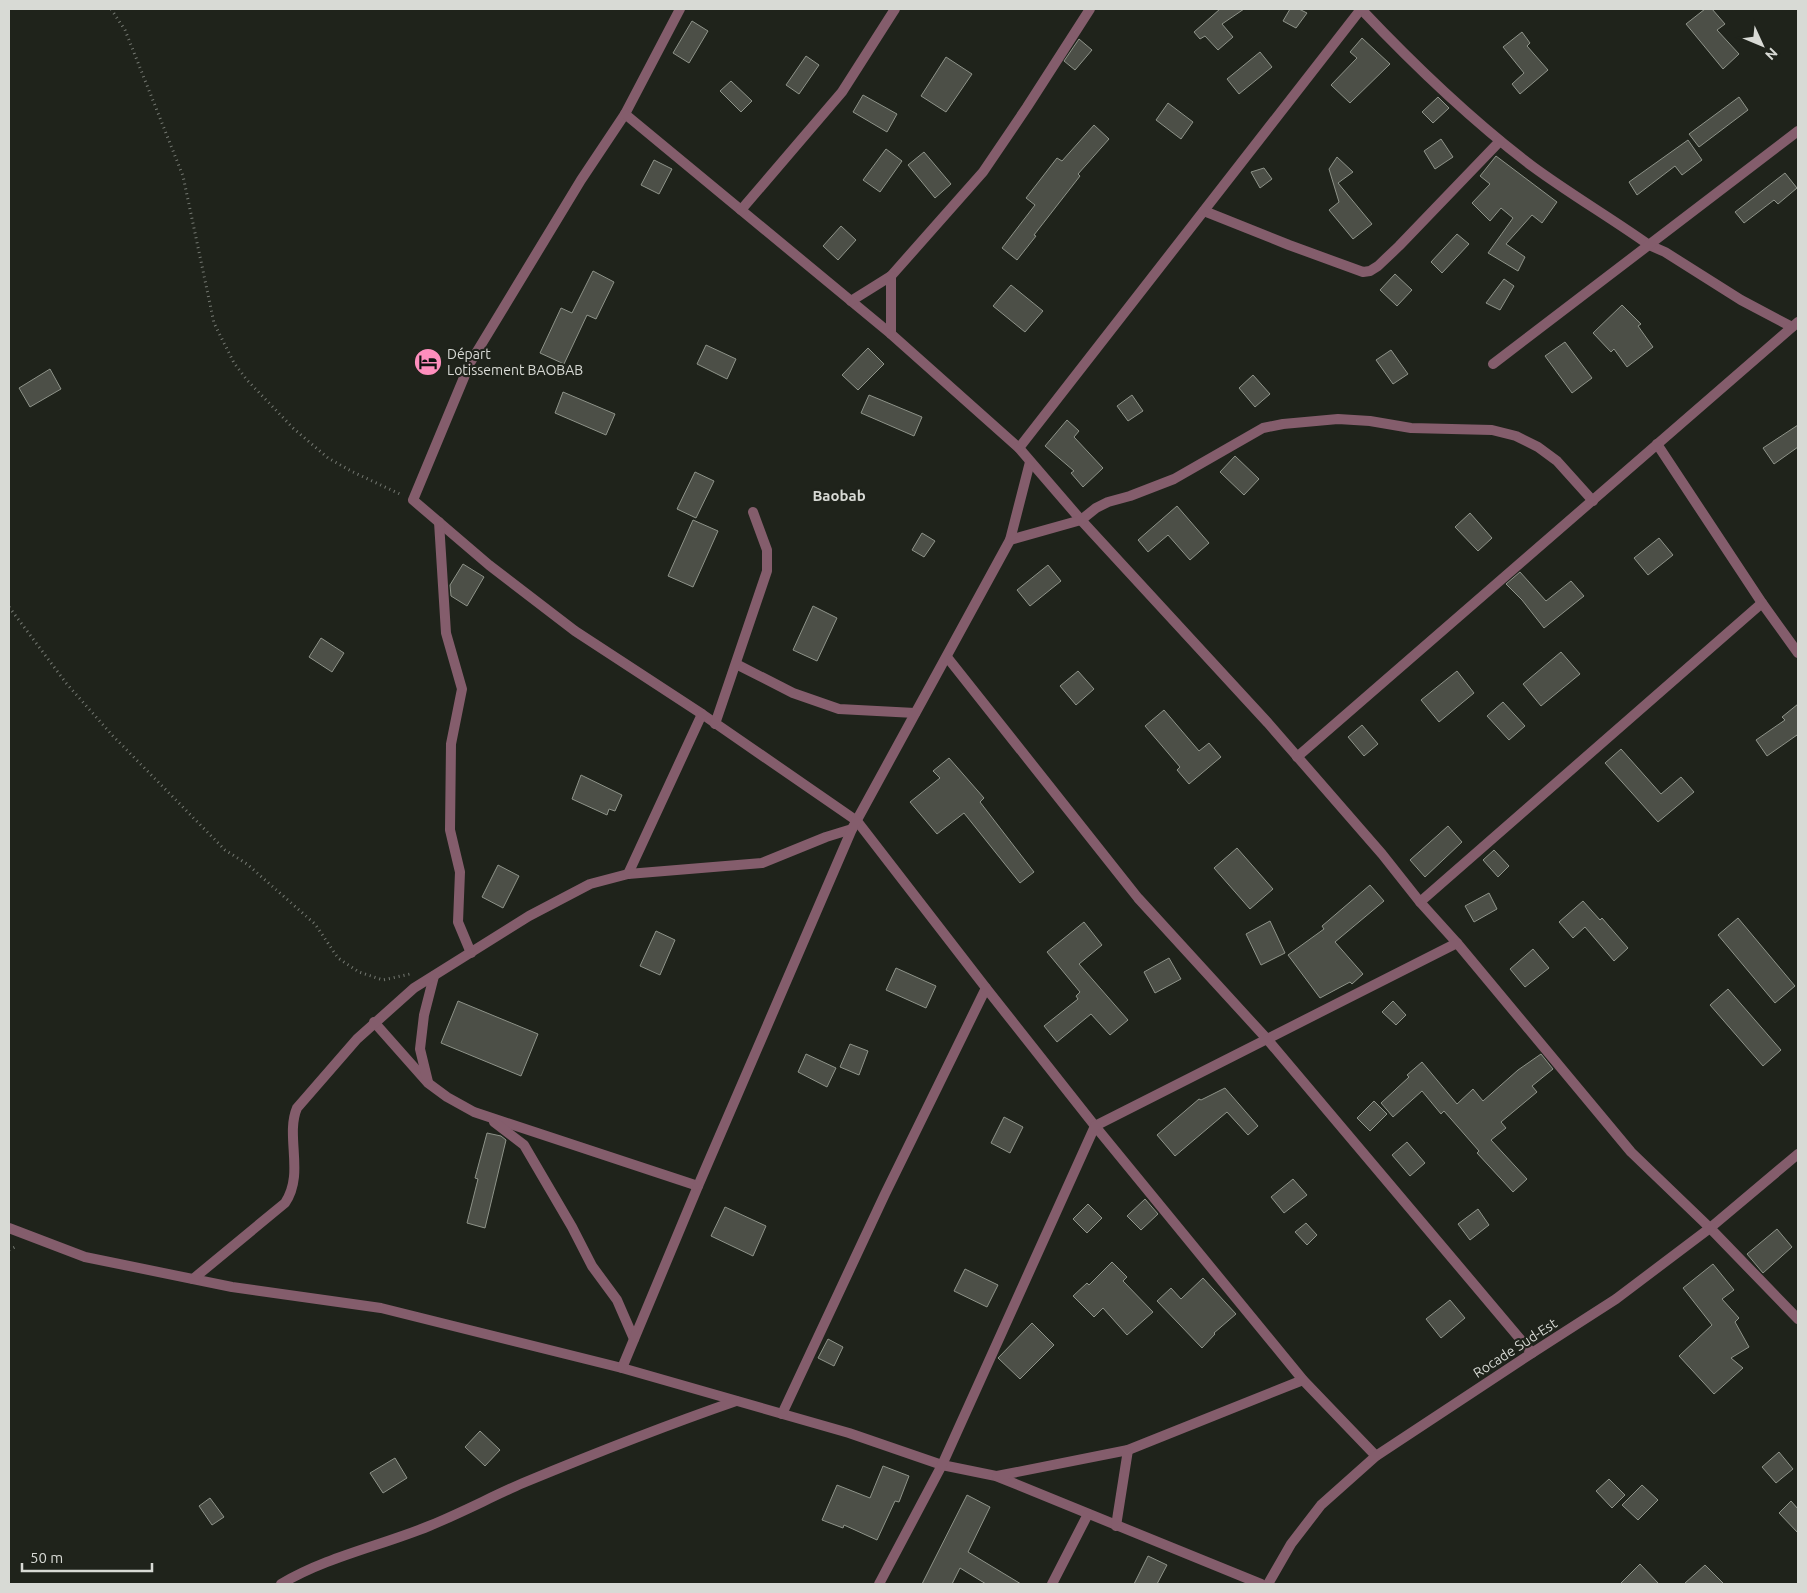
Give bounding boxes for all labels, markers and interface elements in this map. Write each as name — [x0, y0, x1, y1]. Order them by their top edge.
north arrow — [1737, 20, 1787, 70]
text: N — [1762, 45, 1781, 63]
place label: Départ Lotissement BAOBAB — [447, 346, 583, 378]
hotel icon: Départ Lotissement BAOBAB — [413, 347, 443, 377]
district label: Baobab — [812, 487, 866, 504]
street label: Rocade Sud-Est — [1470, 1315, 1560, 1381]
scale bar — [22, 1540, 152, 1572]
text: 50 m — [30, 1549, 63, 1566]

